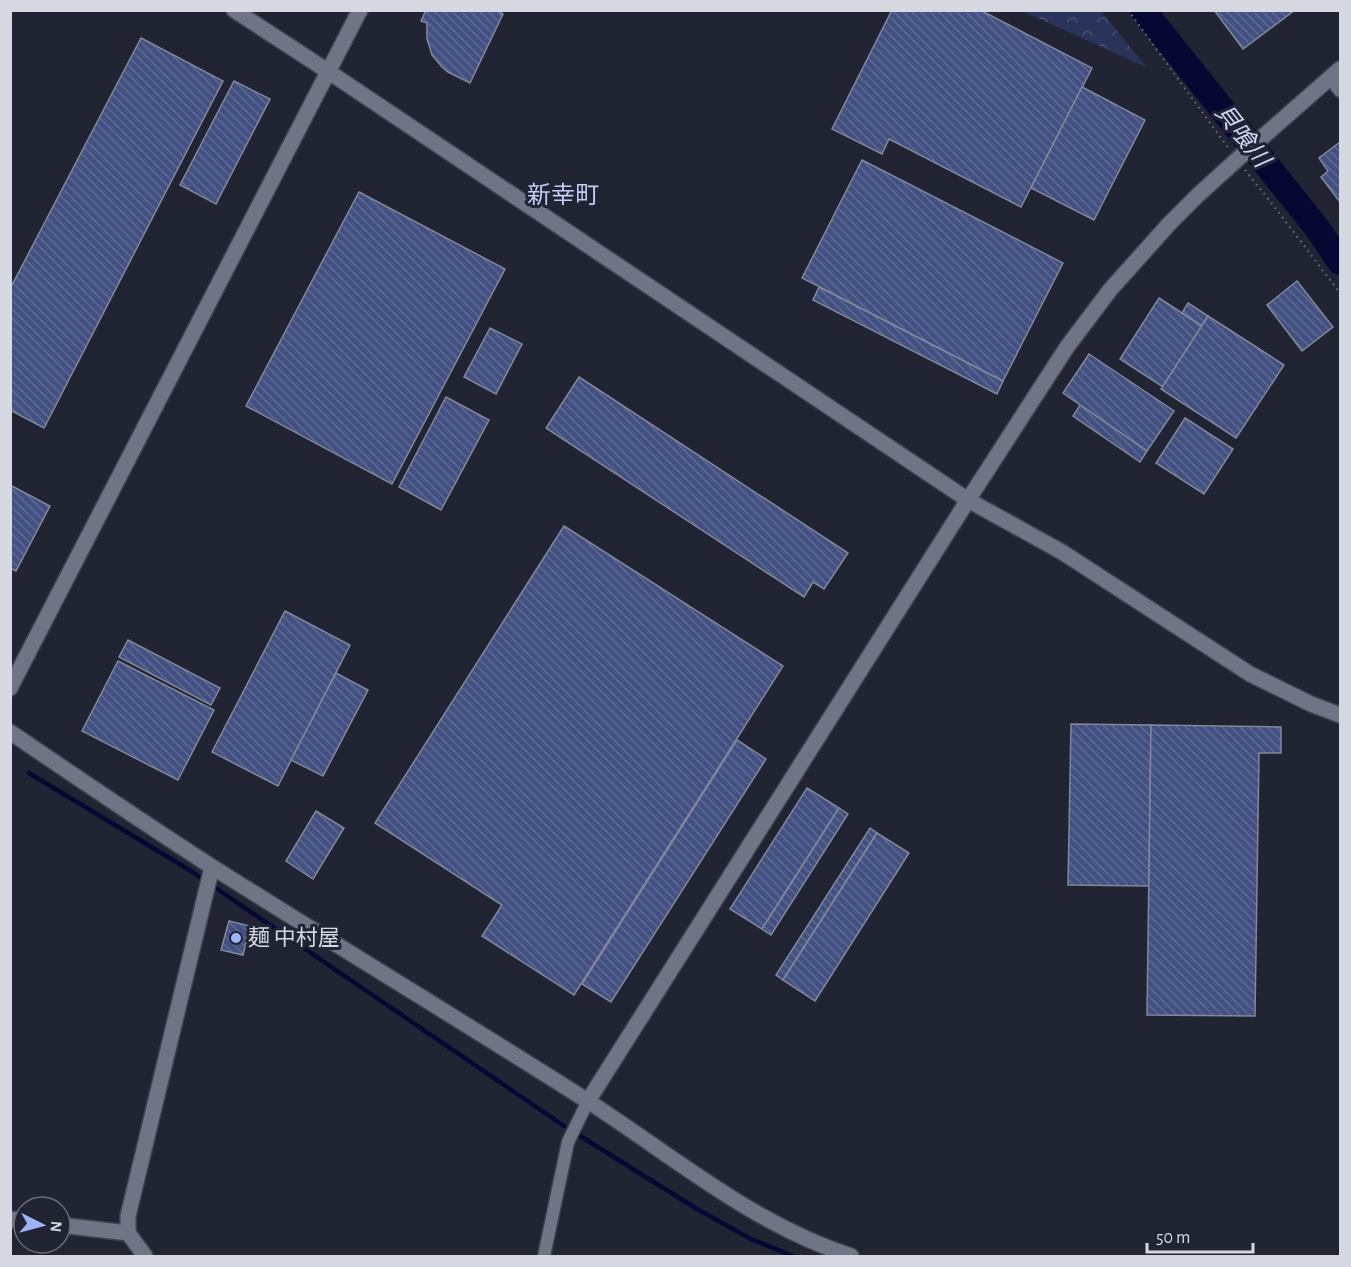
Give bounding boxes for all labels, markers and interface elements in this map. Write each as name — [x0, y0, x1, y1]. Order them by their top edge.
water label: 貝喰川 — [1210, 99, 1277, 174]
district label: 新幸町 — [527, 182, 599, 208]
place label: 麺 中村屋 — [248, 926, 340, 949]
marker: 麺 中村屋 — [229, 931, 243, 945]
north arrow — [12, 1195, 72, 1255]
scale bar — [1147, 1216, 1254, 1254]
text: N — [47, 1220, 64, 1233]
text: 50 m — [1156, 1229, 1190, 1247]

